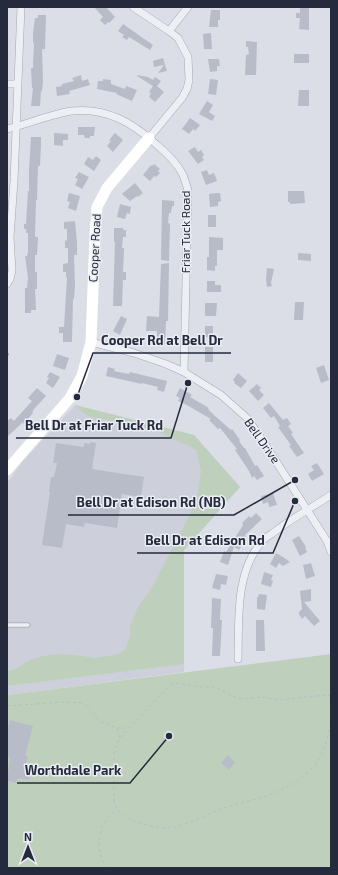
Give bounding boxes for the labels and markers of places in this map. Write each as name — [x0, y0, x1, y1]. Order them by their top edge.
callout: Cooper Rd at Bell Dr — [93, 328, 231, 353]
callout: Bell Dr at Friar Tuck Rd — [16, 413, 171, 438]
callout: Bell Dr at Edison Rd (NB) — [68, 490, 234, 515]
callout: Bell Dr at Edison Rd — [137, 528, 273, 553]
callout: Worthdale Park — [17, 758, 130, 783]

